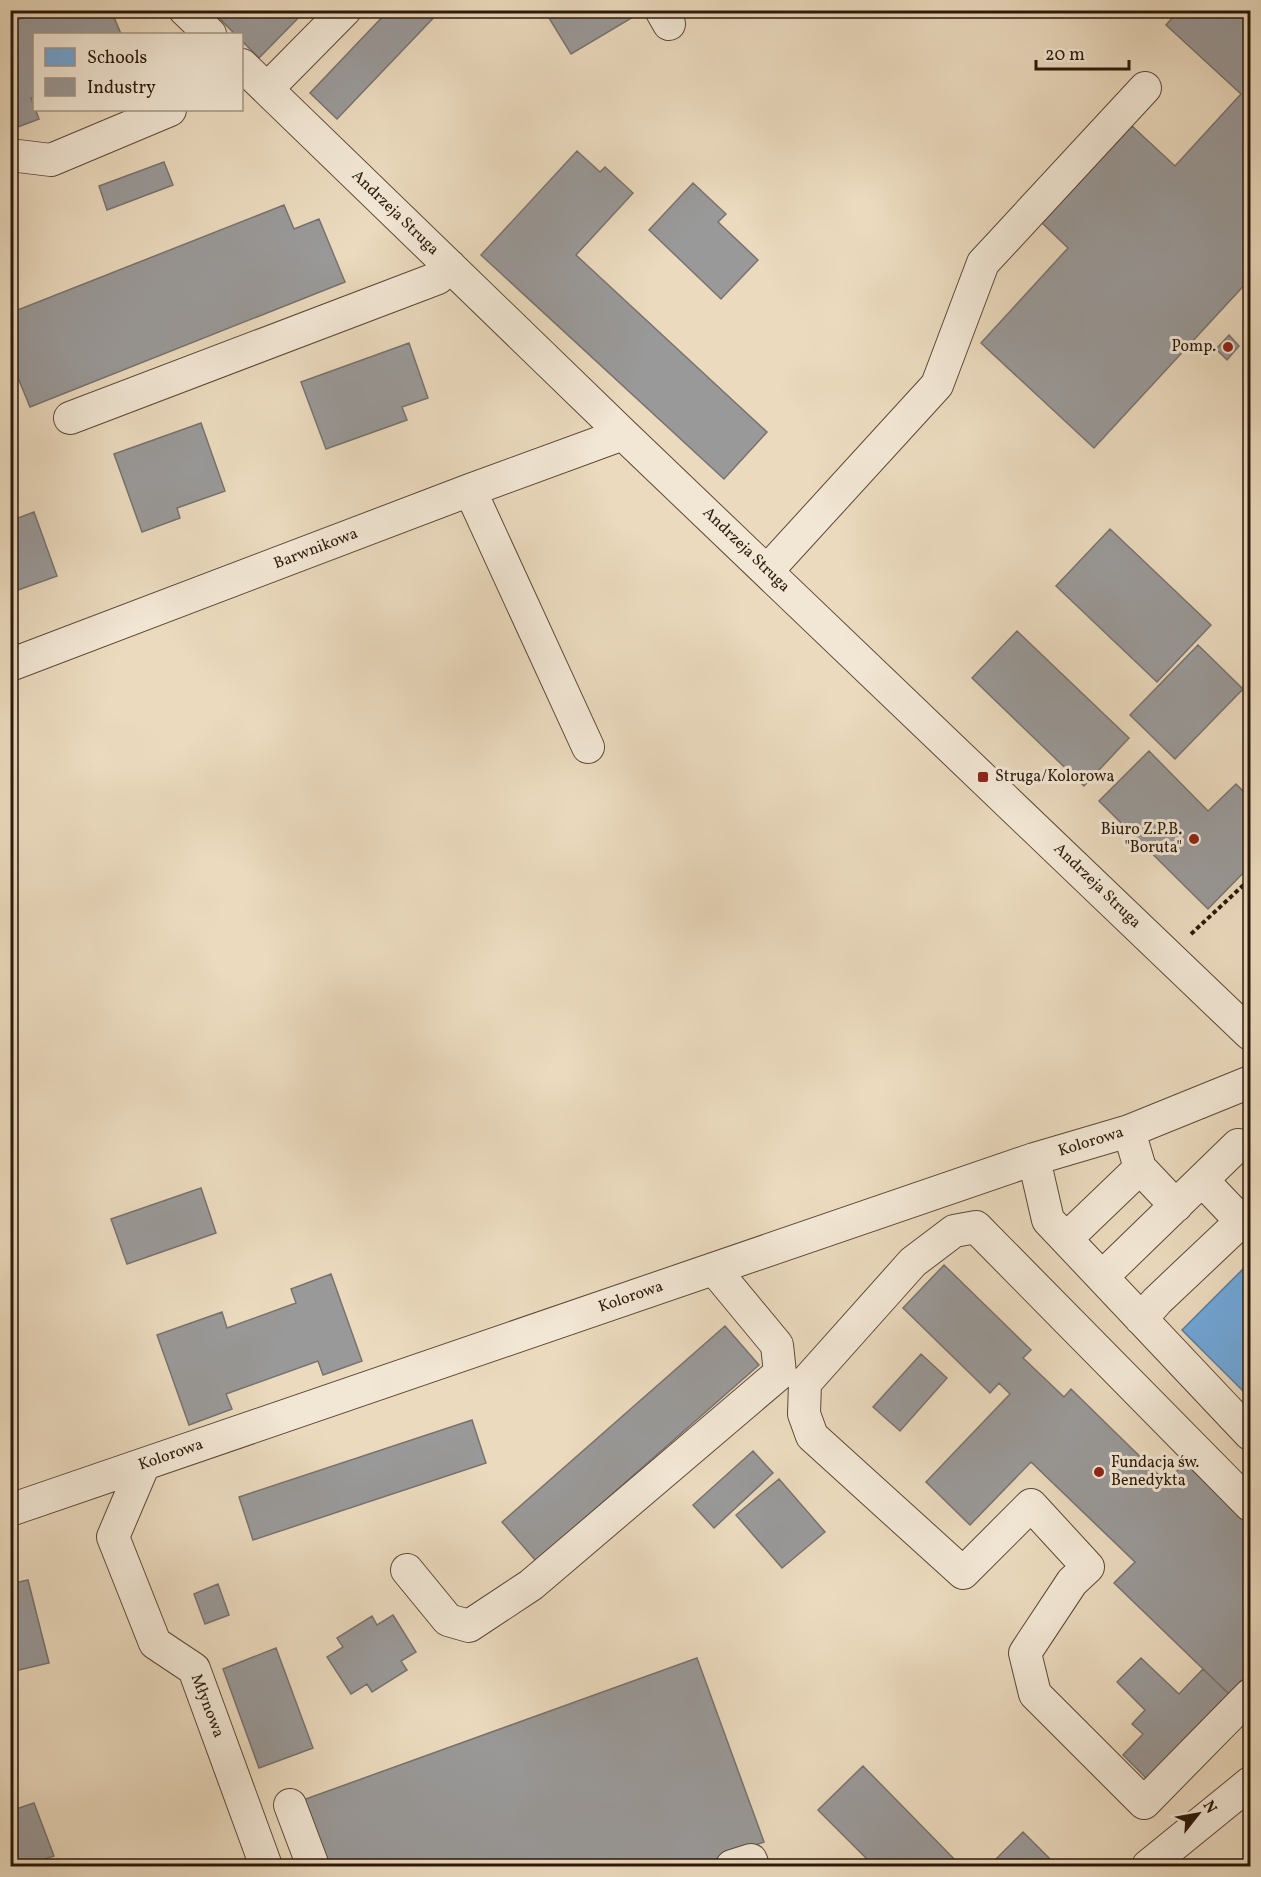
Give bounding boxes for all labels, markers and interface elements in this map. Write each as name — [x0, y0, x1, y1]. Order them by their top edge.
legend — [33, 33, 243, 111]
scale bar — [1036, 33, 1129, 71]
text: 20 m — [1045, 43, 1085, 68]
text: Schools — [87, 46, 147, 71]
text: Industry — [87, 76, 156, 101]
street label: Andrzeja Struga — [346, 165, 444, 261]
place label: Pomp. — [1172, 336, 1216, 358]
marker: Pomp. — [1221, 340, 1235, 354]
street label: Andrzeja Struga — [697, 502, 795, 598]
street label: Barwnikowa — [271, 523, 361, 575]
place label: Struga/Kolorowa — [995, 766, 1114, 788]
marker: Struga/Kolorowa — [976, 770, 990, 784]
place label: Biuro Z.P.B. "Boruta" — [1101, 819, 1182, 859]
marker: Biuro Z.P.B. "Boruta" — [1187, 832, 1201, 846]
street label: Andrzeja Struga — [1048, 838, 1146, 934]
street label: Kolorowa — [1056, 1122, 1126, 1162]
street label: Kolorowa — [596, 1276, 666, 1318]
street label: Kolorowa — [136, 1434, 206, 1476]
place label: Fundacja św. Benedykta — [1111, 1452, 1199, 1492]
marker: Fundacja św. Benedykta — [1092, 1465, 1106, 1479]
street label: Młynowa — [185, 1671, 229, 1741]
north arrow — [1168, 1784, 1228, 1844]
text: N — [1197, 1797, 1222, 1818]

